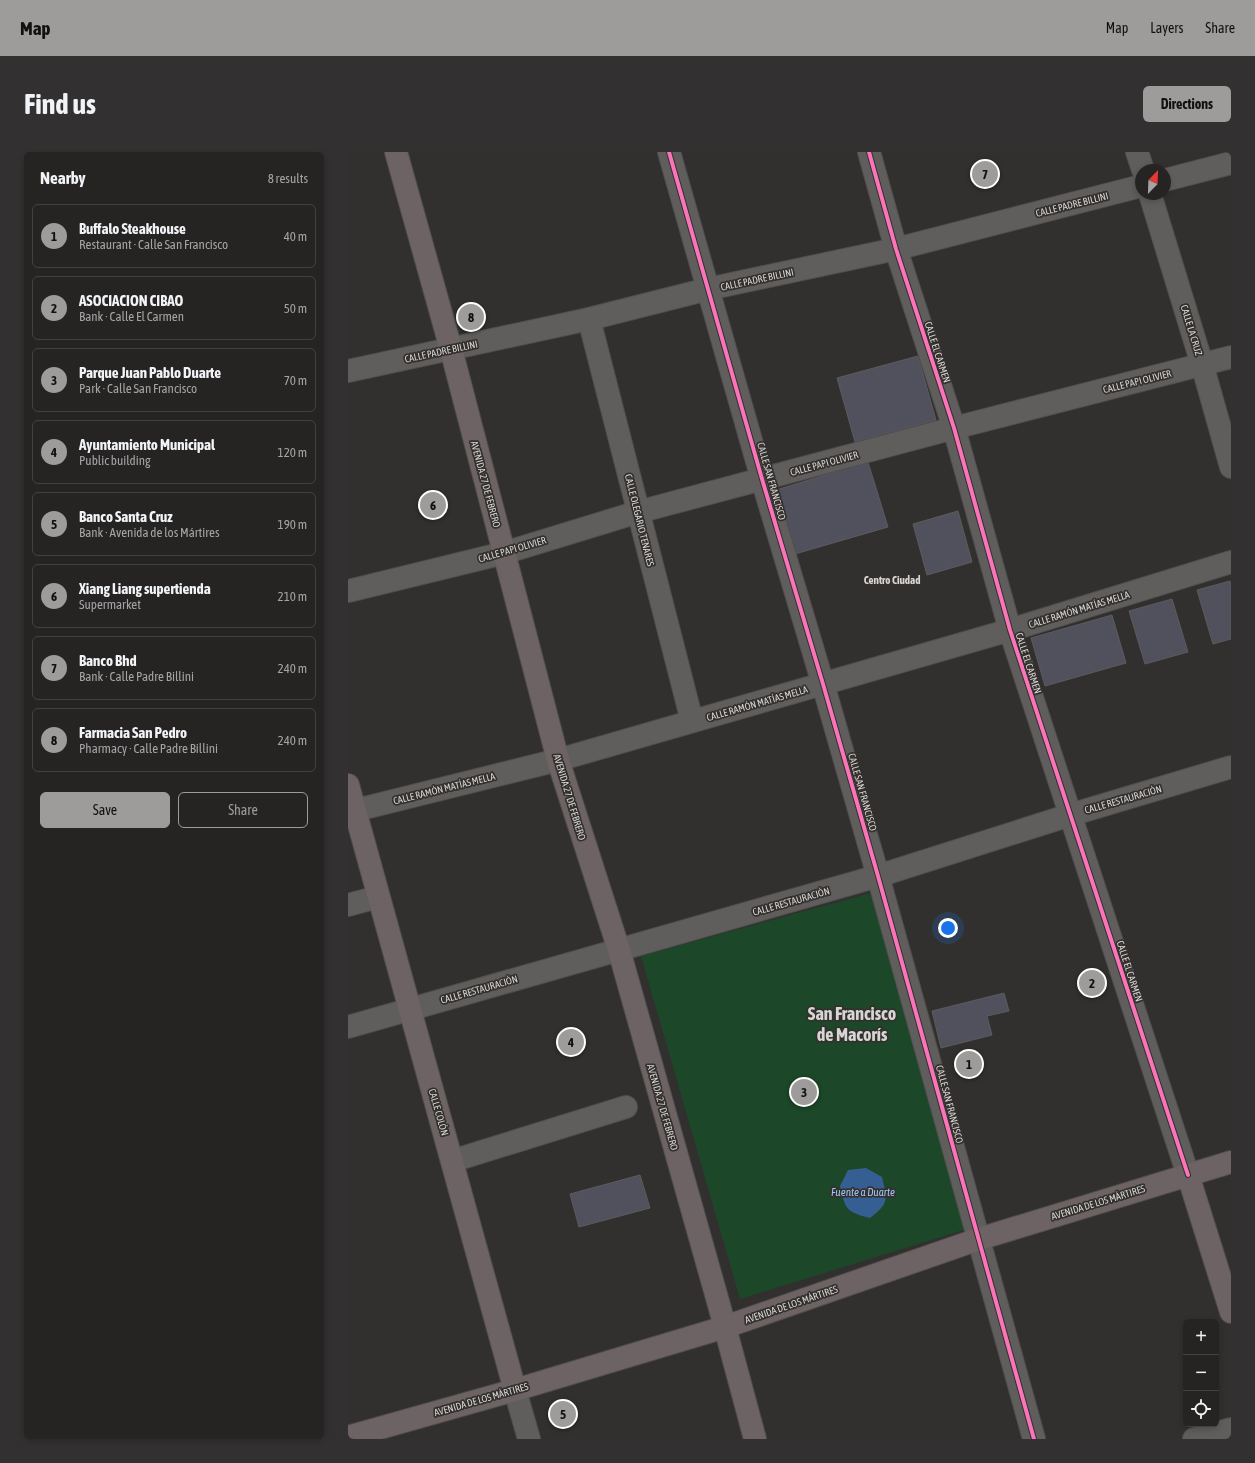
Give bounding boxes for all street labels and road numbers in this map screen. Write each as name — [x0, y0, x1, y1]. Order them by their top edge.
street label: CALLE PADRE BILLINI — [1035, 190, 1110, 219]
street label: CALLE PADRE BILLINI — [720, 266, 795, 293]
street label: CALLE LA CRUZ — [1179, 303, 1205, 357]
street label: CALLE EL CARMEN — [922, 320, 953, 384]
street label: CALLE PADRE BILLINI — [404, 338, 479, 365]
street label: CALLE PAPI OLIVIER — [1102, 368, 1172, 395]
street label: AVENIDA 27 DE FEBRERO — [469, 440, 502, 529]
street label: CALLE SAN FRANCISCO — [755, 441, 788, 521]
street label: CALLE PAPI OLIVIER — [789, 449, 859, 478]
street label: CALLE OLEGARIO TENARES — [623, 473, 656, 567]
street label: CALLE PAPI OLIVIER — [477, 535, 547, 564]
street label: CALLE RAMÓN MATÍAS MELLA — [1027, 589, 1131, 630]
street label: CALLE EL CARMEN — [1013, 631, 1044, 695]
street label: CALLE RAMÓN MATÍAS MELLA — [705, 684, 809, 723]
street label: CALLE SAN FRANCISCO — [846, 752, 879, 832]
street label: AVENIDA 27 DE FEBRERO — [551, 753, 588, 842]
street label: CALLE RAMÓN MATÍAS MELLA — [392, 770, 496, 806]
street label: CALLE RESTAURACIÓN — [1083, 783, 1163, 816]
street label: CALLE RESTAURACIÓN — [751, 885, 831, 918]
street label: CALLE EL CARMEN — [1114, 939, 1145, 1003]
street label: CALLE RESTAURACIÓN — [439, 973, 519, 1006]
street label: AVENIDA 27 DE FEBRERO — [645, 1063, 680, 1152]
street label: CALLE SAN FRANCISCO — [934, 1064, 965, 1145]
street label: CALLE COLÓN — [427, 1087, 450, 1137]
street label: AVENIDA DE LOS MÁRTIRES — [1050, 1183, 1146, 1222]
street label: AVENIDA DE LOS MÁRTIRES — [743, 1283, 839, 1326]
street label: AVENIDA DE LOS MÁRTIRES — [433, 1381, 530, 1418]

